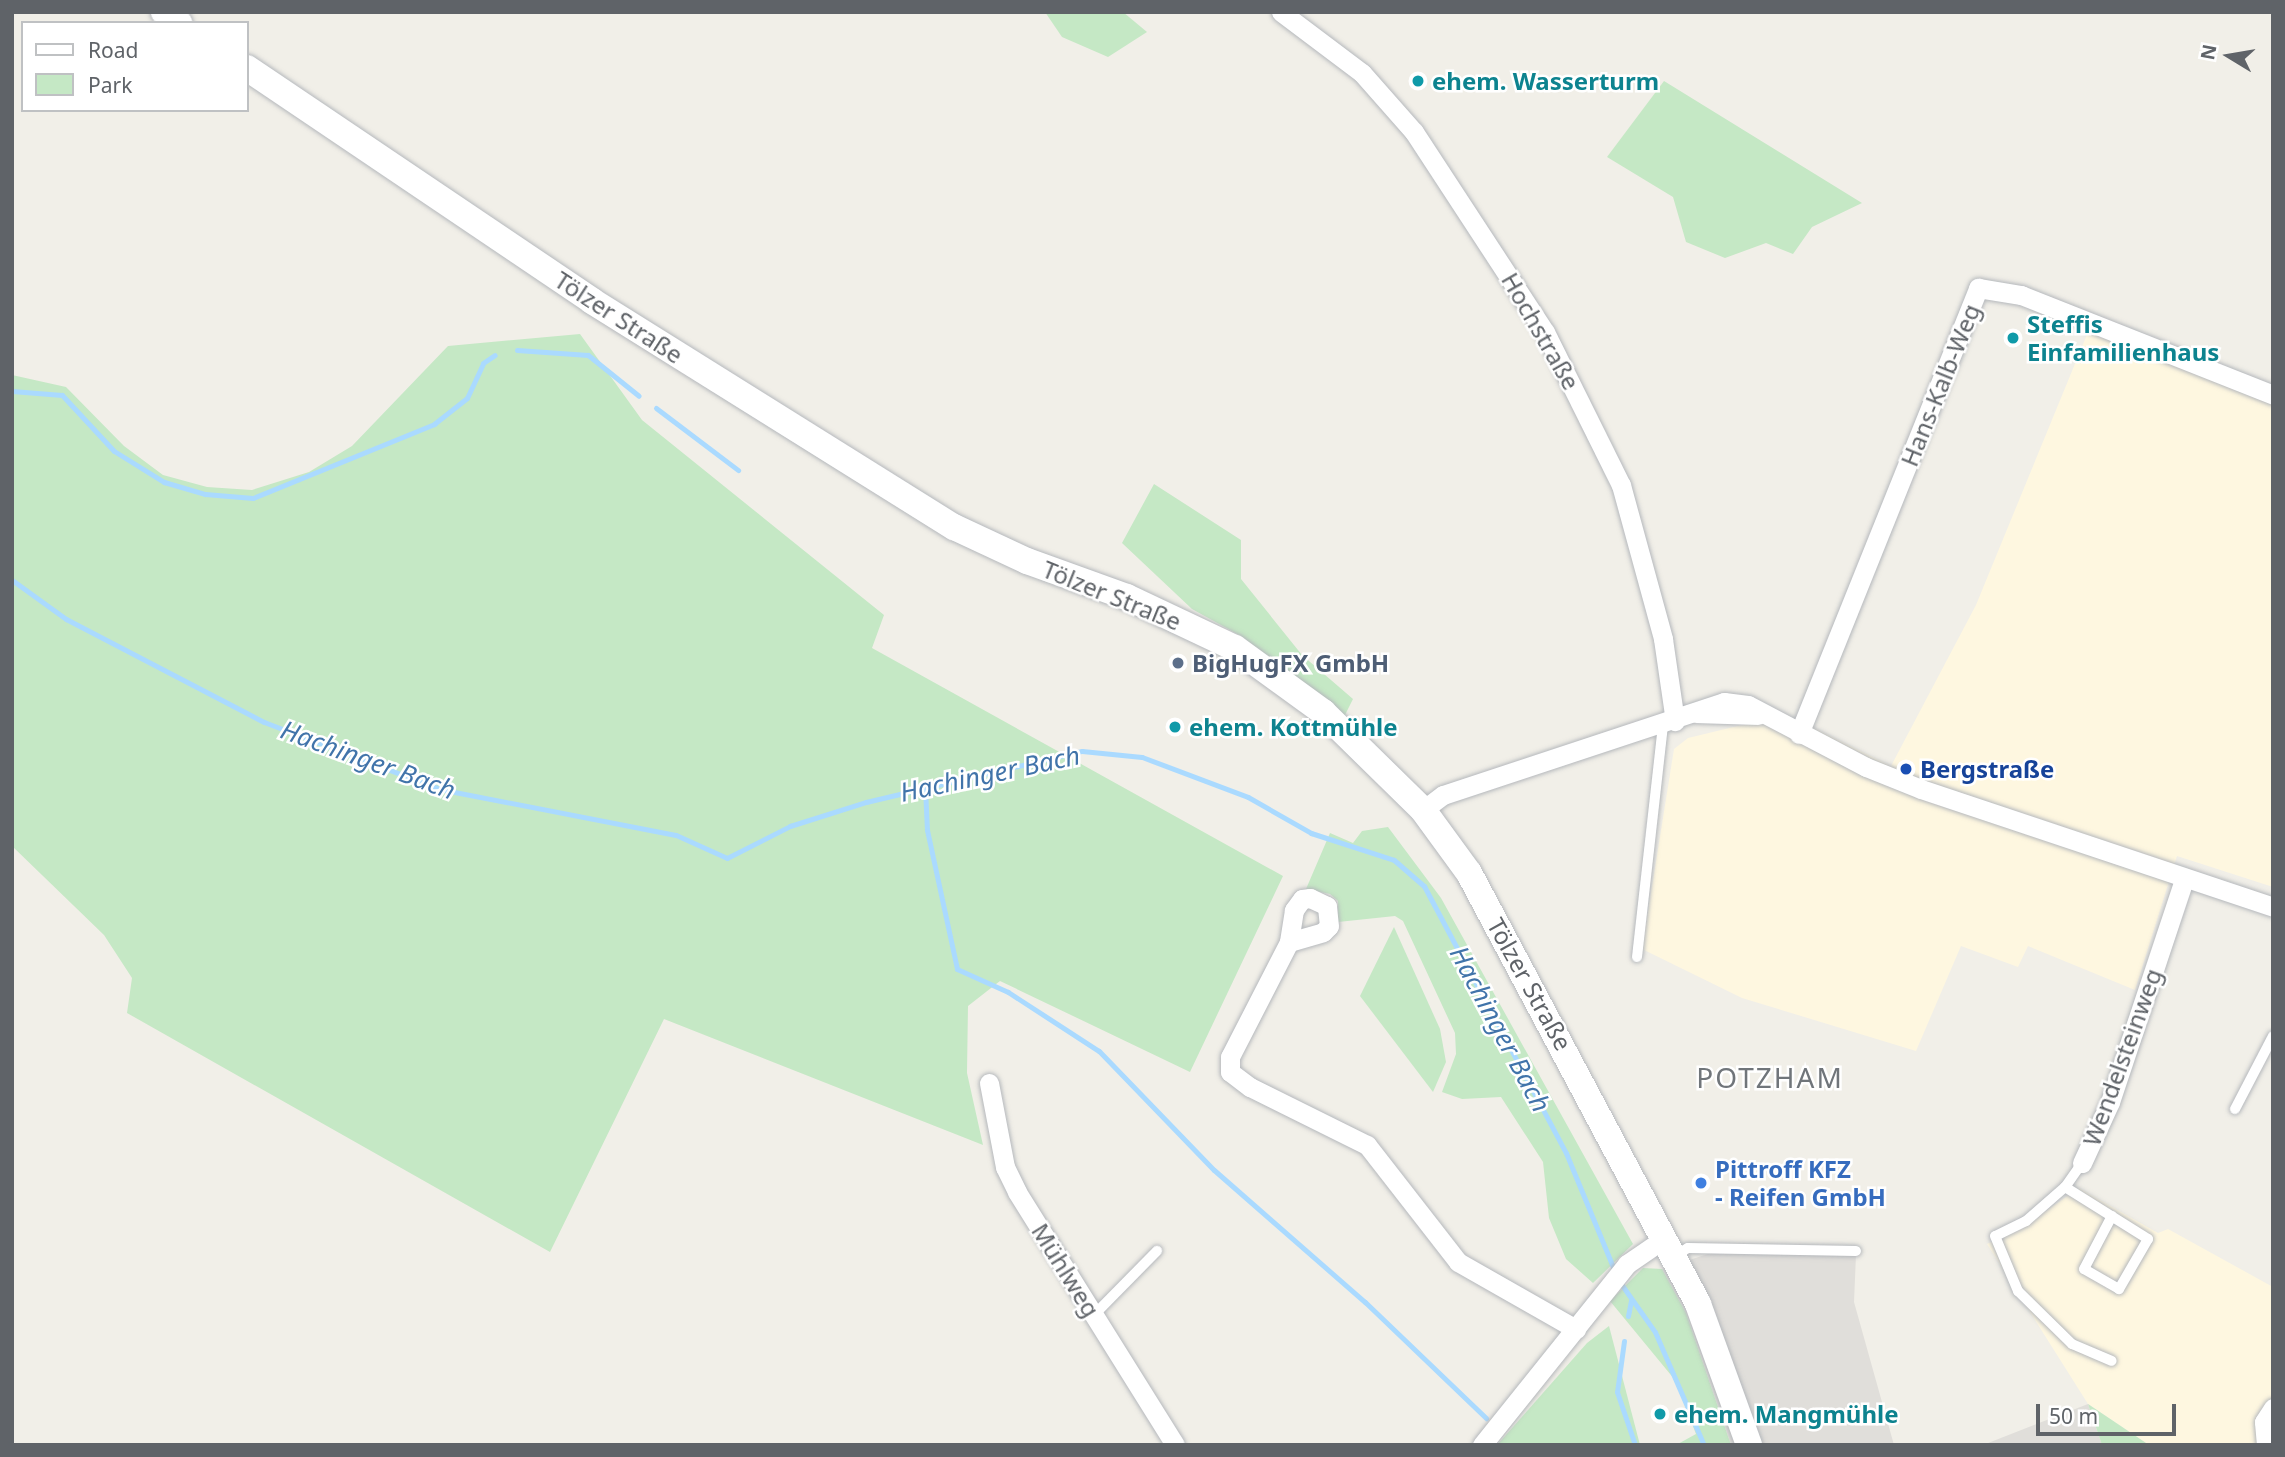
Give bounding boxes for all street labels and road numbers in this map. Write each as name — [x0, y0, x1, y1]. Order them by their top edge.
street label: Tölzer Straße — [550, 265, 688, 369]
street label: Hochstraße — [1496, 267, 1586, 395]
street label: Hans-Kalb-Weg — [1894, 300, 1986, 470]
street label: Tölzer Straße — [1039, 554, 1185, 636]
street label: Tölzer Straße — [1482, 913, 1578, 1055]
street label: Wendelsteinweg — [2077, 964, 2167, 1150]
street label: Mühlweg — [1026, 1218, 1106, 1322]

